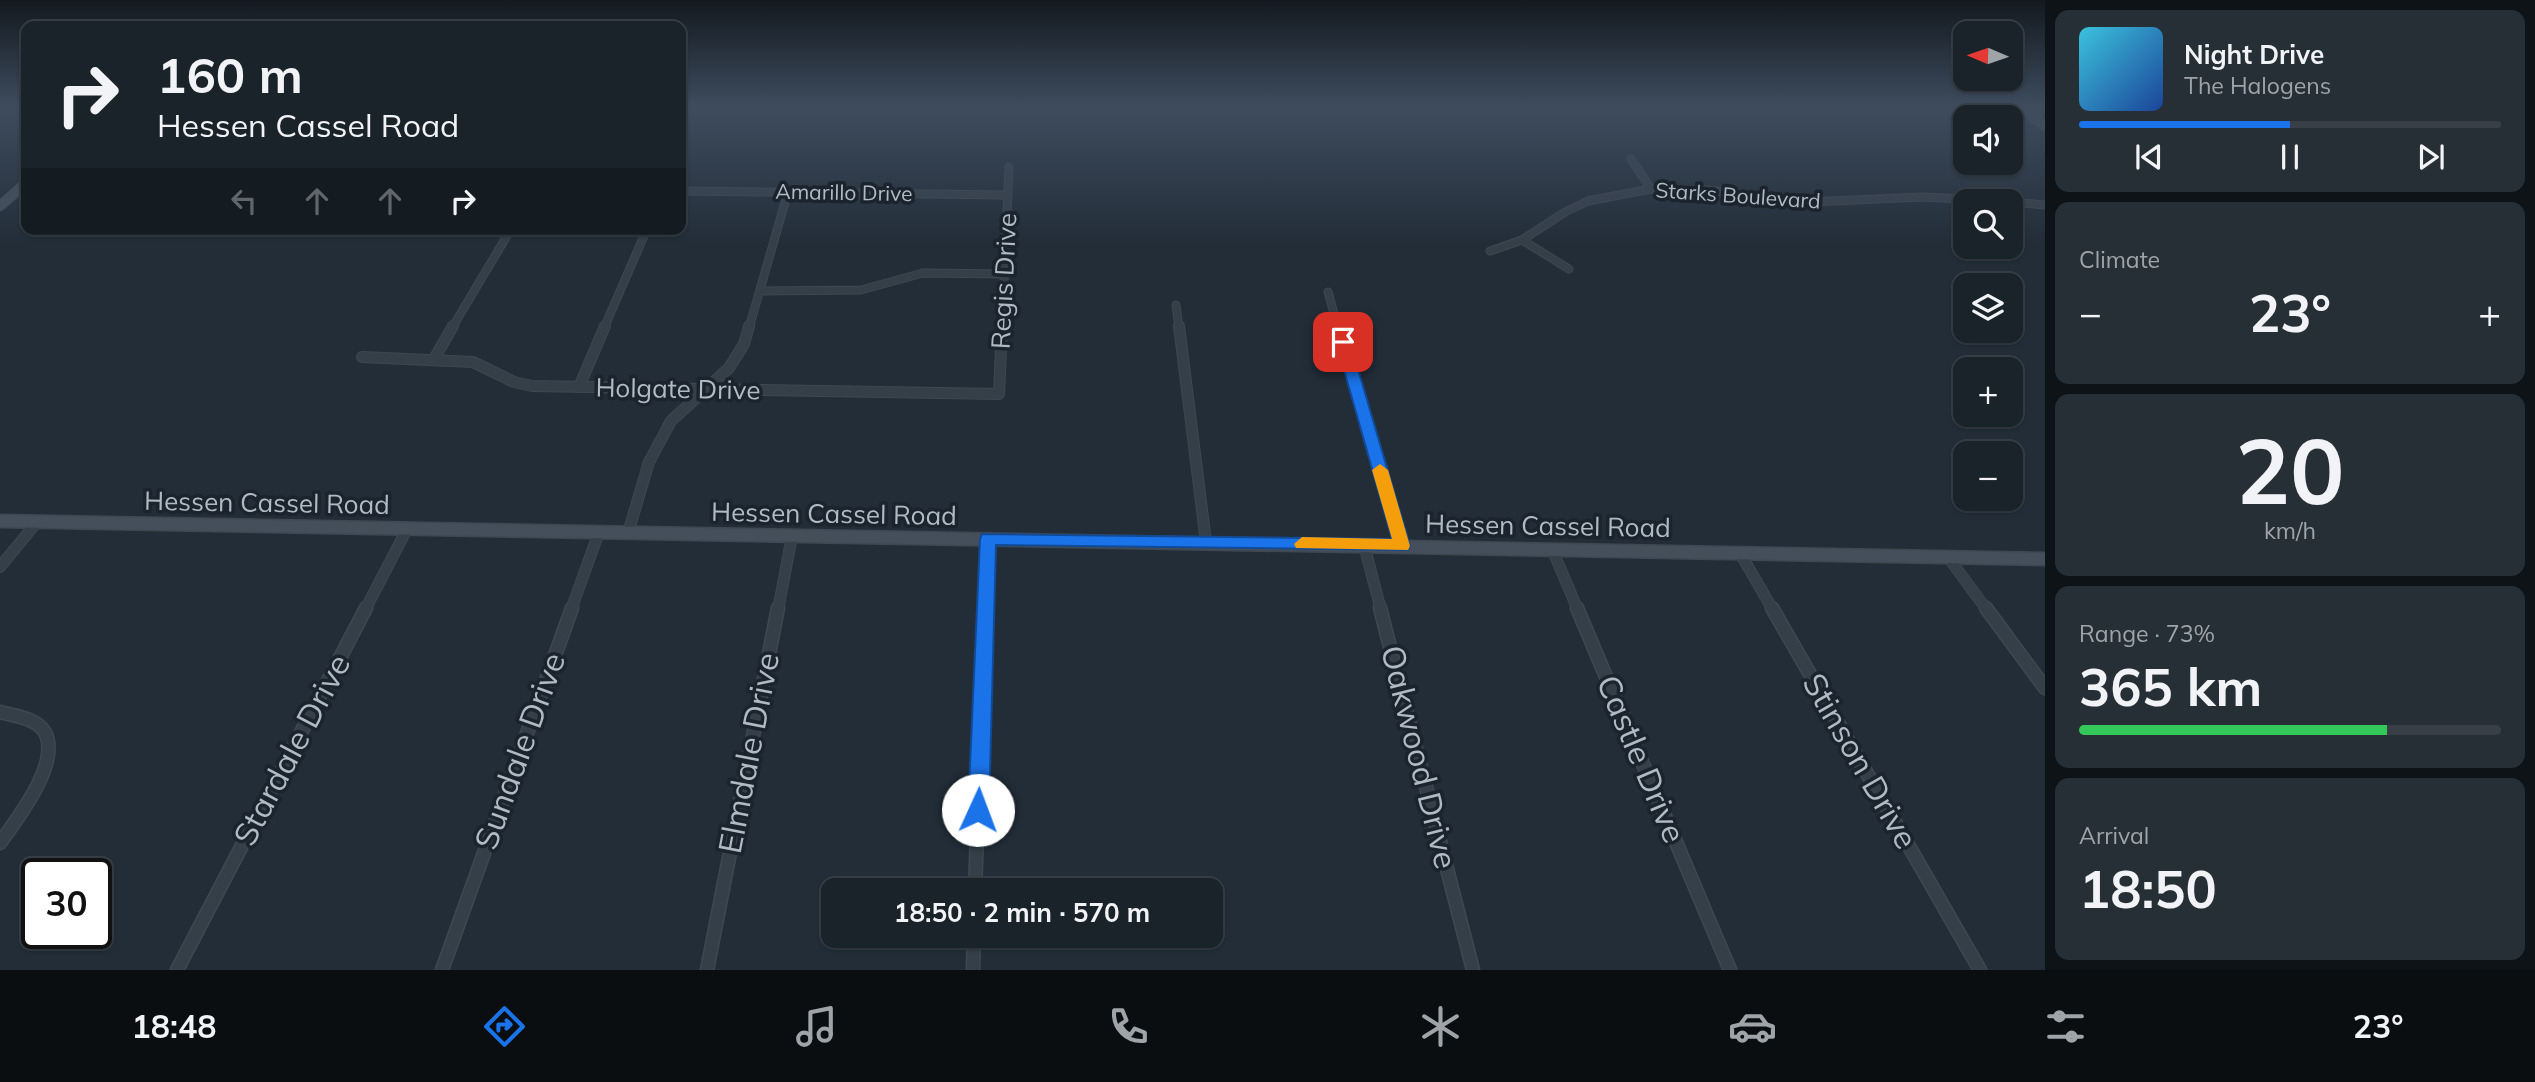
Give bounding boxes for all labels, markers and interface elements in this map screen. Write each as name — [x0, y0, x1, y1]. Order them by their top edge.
north arrow — [1953, 21, 2023, 91]
map controls — [1953, 21, 2023, 511]
text: Night Drive — [2184, 38, 2324, 71]
text: 160 m — [157, 44, 303, 105]
icon: right — [42, 49, 133, 140]
text: The Halogens — [2184, 71, 2331, 100]
text: Hessen Cassel Road — [157, 105, 459, 145]
button: sound — [1953, 105, 2023, 175]
icon: previous — [2130, 138, 2168, 176]
icon: pause — [2271, 138, 2309, 176]
icon: next — [2412, 138, 2450, 176]
street label: Starks Boulevard — [1655, 176, 1822, 214]
street label: Amarillo Drive — [775, 178, 913, 206]
icon: left — [225, 182, 263, 220]
icon: ahead — [298, 182, 336, 220]
icon: ahead — [371, 182, 409, 220]
icon: right — [444, 182, 482, 220]
button: search — [1953, 189, 2023, 259]
street label: Regis Drive — [983, 212, 1024, 350]
text: Climate — [2079, 245, 2160, 274]
button: layers — [1953, 273, 2023, 343]
text: 23° — [2249, 280, 2331, 345]
text: − — [2079, 289, 2102, 337]
text: + — [2478, 289, 2501, 337]
pin — [1313, 312, 1373, 372]
icon: arrive — [1324, 323, 1362, 361]
button: + — [1953, 357, 2023, 427]
street label: Holgate Drive — [595, 371, 761, 406]
text: 20 — [2235, 413, 2345, 527]
button: − — [1953, 441, 2023, 511]
street label: Hessen Cassel Road — [144, 484, 390, 521]
street label: Hessen Cassel Road — [711, 495, 957, 532]
street label: Hessen Cassel Road — [1425, 507, 1671, 544]
text: km/h — [2264, 516, 2316, 545]
text: Range · 73% — [2079, 619, 2215, 648]
street label: Oakwood Drive — [1373, 641, 1467, 873]
street label: Stardale Drive — [224, 647, 358, 852]
street label: Sundale Drive — [465, 647, 573, 854]
street label: Elmdale Drive — [709, 649, 787, 857]
text: 365 km — [2079, 654, 2262, 719]
street label: Stinson Drive — [1795, 666, 1927, 855]
street label: Castle Drive — [1589, 669, 1695, 848]
position arrow — [941, 773, 1015, 847]
text: Arrival — [2079, 821, 2149, 850]
text: 18:50 — [2079, 856, 2217, 921]
speed limit sign: 30 — [21, 858, 112, 949]
text: 18:50 · 2 min · 570 m — [894, 896, 1150, 929]
icon: directions — [480, 1002, 529, 1051]
icon: music — [792, 1002, 841, 1051]
icon: phone — [1104, 1002, 1153, 1051]
icon: climate — [1416, 1002, 1465, 1051]
icon: car — [1728, 1002, 1777, 1051]
icon: filters — [2041, 1002, 2090, 1051]
text: 18:48 — [132, 1006, 216, 1046]
text: 23° — [2353, 1006, 2403, 1046]

